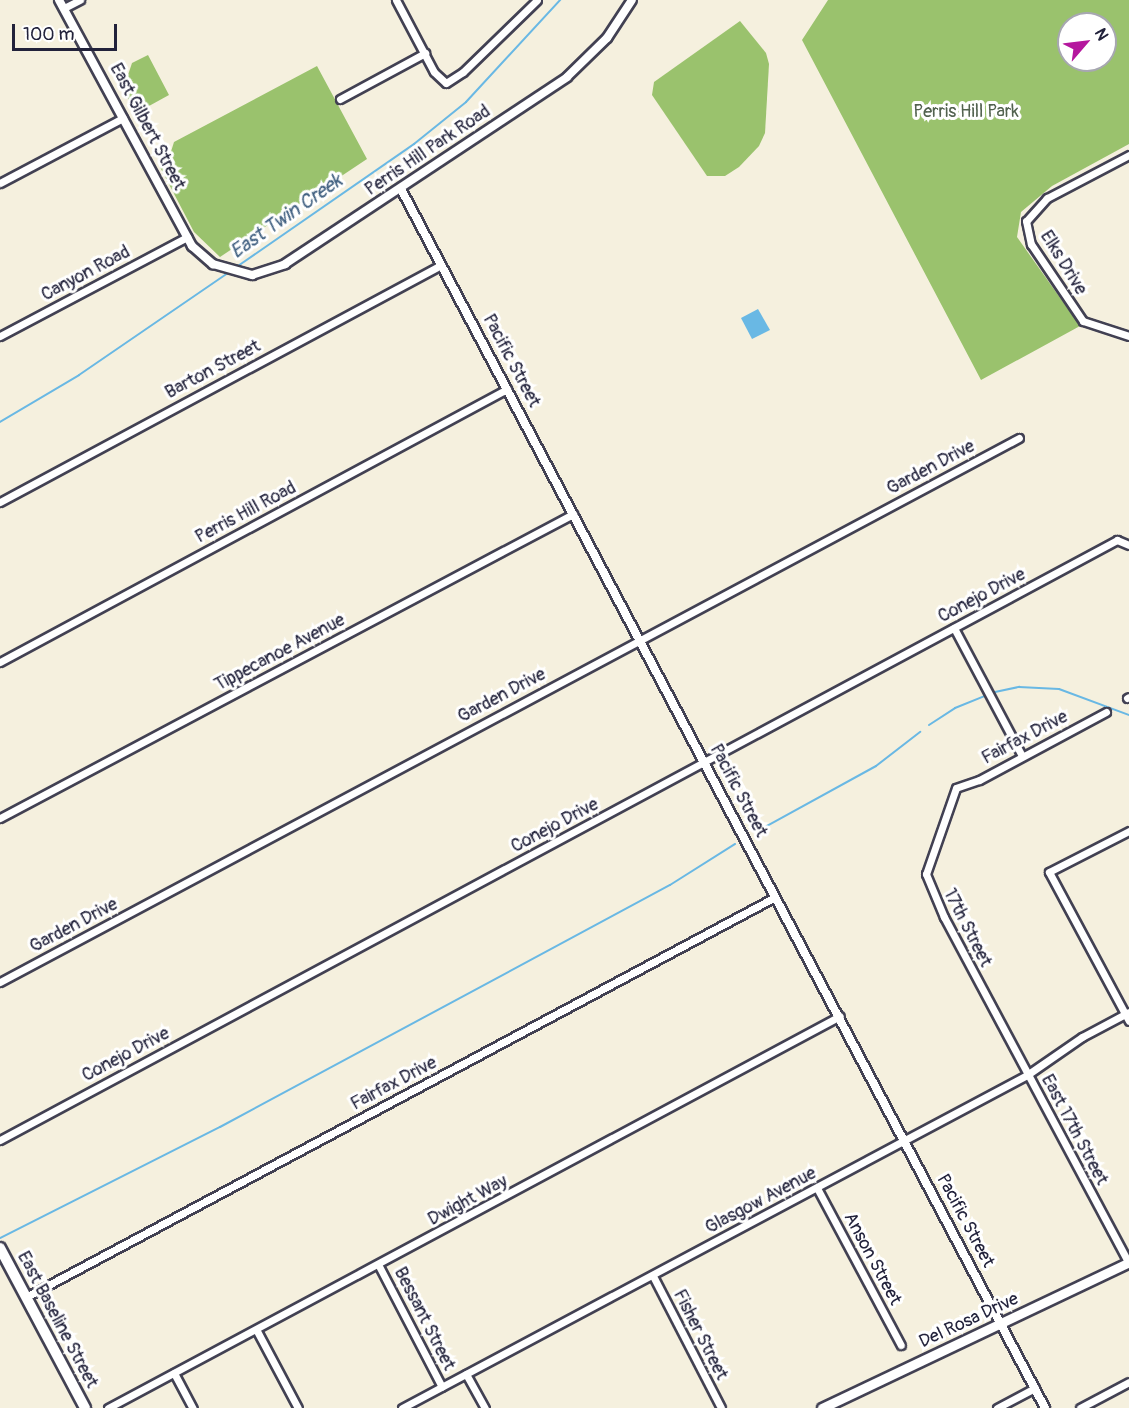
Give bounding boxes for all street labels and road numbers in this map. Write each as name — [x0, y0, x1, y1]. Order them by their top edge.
street label: East Gilbert Street — [104, 60, 190, 194]
street label: Perris Hill Park Road — [361, 101, 495, 201]
street label: Elks Drive — [1035, 227, 1091, 299]
street label: Canyon Road — [38, 242, 134, 306]
street label: Pacific Street — [477, 311, 545, 411]
street label: Barton Street — [162, 336, 264, 404]
street label: Garden Drive — [883, 436, 979, 500]
street label: Perris Hill Road — [192, 477, 300, 549]
street label: Conejo Drive — [935, 564, 1029, 628]
street label: Tippecanoe Avenue — [211, 610, 349, 696]
street label: Garden Drive — [454, 664, 550, 728]
street label: Fairfax Drive — [978, 706, 1072, 770]
street label: Pacific Street — [704, 741, 772, 841]
street label: Conejo Drive — [508, 794, 602, 858]
street label: 17th Street — [938, 885, 996, 971]
street label: Garden Drive — [26, 894, 122, 958]
street label: Conejo Drive — [79, 1023, 173, 1087]
street label: Fairfax Drive — [347, 1052, 441, 1116]
street label: East 17th Street — [1036, 1071, 1112, 1189]
street label: Glasgow Avenue — [702, 1163, 820, 1239]
street label: Dwight Way — [425, 1171, 511, 1231]
street label: Pacific Street — [931, 1171, 999, 1271]
street label: Anson Street — [839, 1209, 905, 1309]
street label: East Baseline Street — [12, 1248, 102, 1392]
street label: Bessant Street — [389, 1264, 459, 1374]
street label: Fisher Street — [668, 1286, 732, 1384]
street label: Del Rosa Drive — [916, 1289, 1022, 1353]

